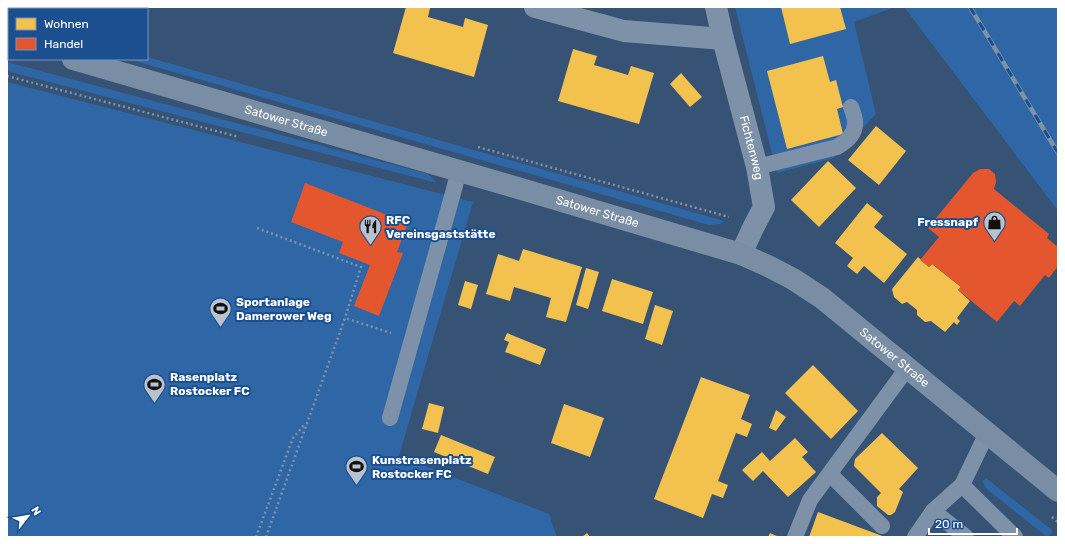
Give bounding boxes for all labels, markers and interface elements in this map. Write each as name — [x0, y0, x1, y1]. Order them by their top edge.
legend — [8, 8, 148, 60]
text: Wohnen — [44, 17, 89, 31]
text: Handel — [44, 37, 83, 51]
street label: Satower Straße — [243, 102, 330, 140]
street label: Fichtenweg — [737, 114, 766, 181]
street label: Satower Straße — [554, 193, 641, 230]
shop icon: Fressnapf — [981, 209, 1007, 242]
place label: RFC Vereinsgaststätte — [386, 213, 496, 241]
restaurant icon: RFC Vereinsgaststätte — [357, 214, 383, 247]
place label: Fressnapf — [917, 215, 979, 229]
place label: Sportanlage Damerower Weg — [236, 295, 332, 323]
sports icon: Sportanlage Damerower Weg — [208, 296, 234, 329]
street label: Satower Straße — [857, 325, 932, 390]
place label: Rasenplatz Rostocker FC — [170, 370, 250, 398]
sports icon: Rasenplatz Rostocker FC — [141, 371, 167, 404]
place label: Kunstrasenplatz Rostocker FC — [372, 453, 472, 481]
sports icon: Kunstrasenplatz Rostocker FC — [344, 454, 370, 487]
north arrow — [8, 496, 48, 536]
text: N — [29, 504, 44, 518]
scale bar — [929, 510, 1017, 536]
text: 20 m — [935, 517, 963, 531]

